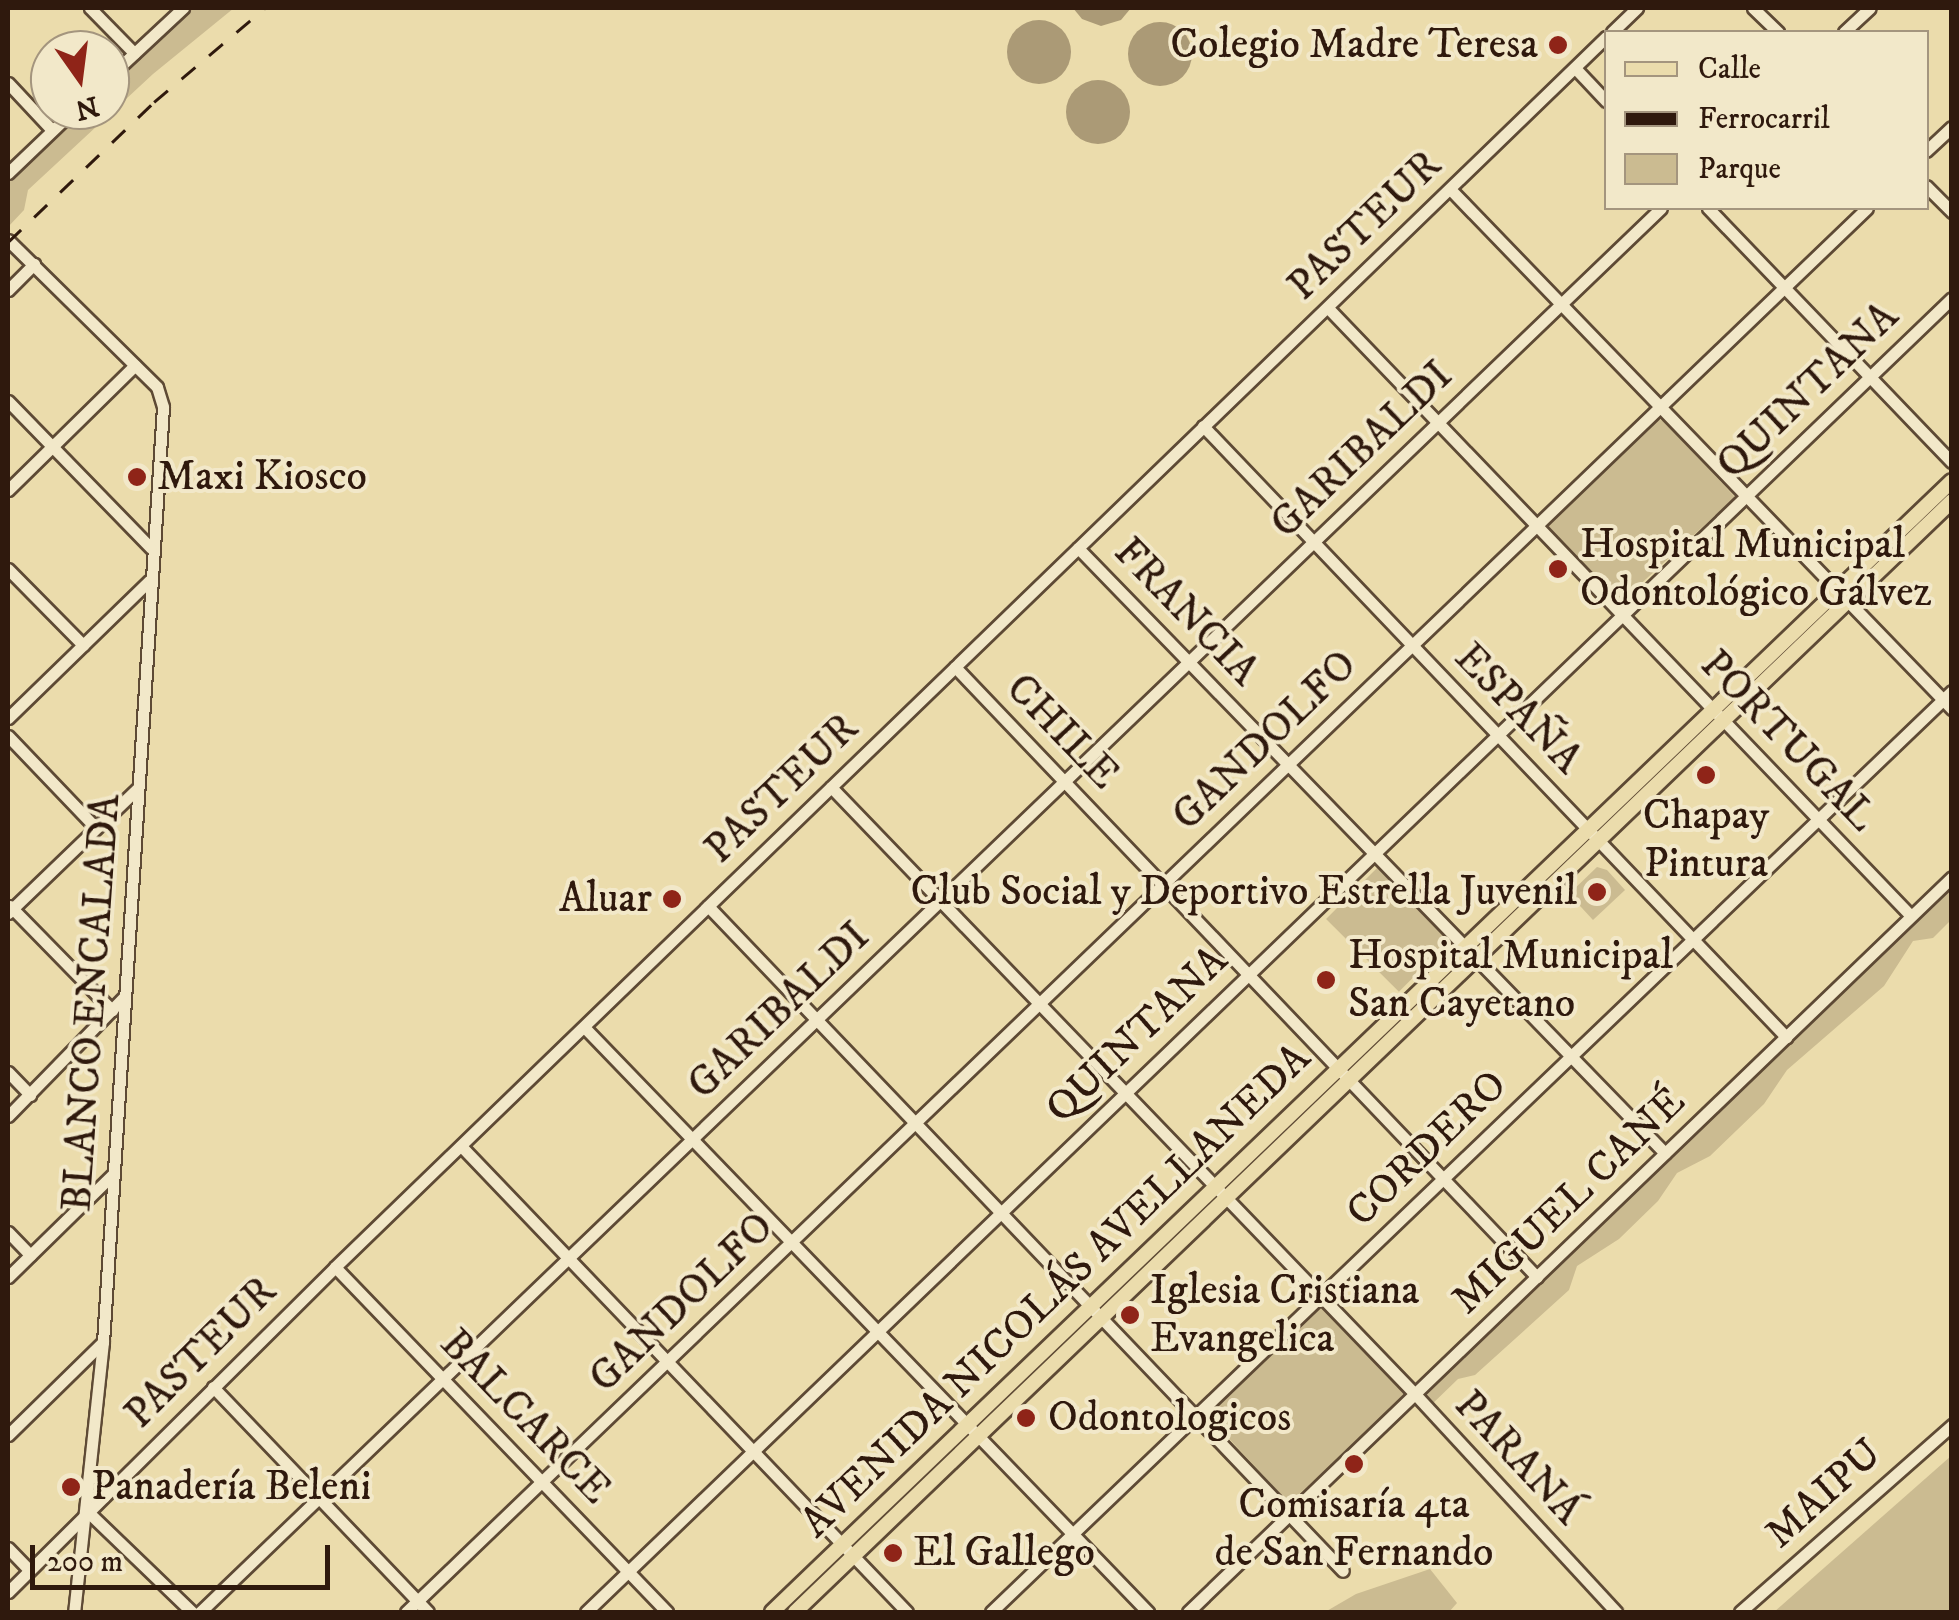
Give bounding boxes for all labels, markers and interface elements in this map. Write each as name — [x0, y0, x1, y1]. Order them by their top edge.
place label: Colegio Madre Teresa — [1170, 20, 1538, 70]
north arrow — [30, 30, 130, 130]
legend — [1604, 30, 1929, 210]
marker: Colegio Madre Teresa — [1547, 34, 1569, 56]
text: Calle — [1698, 51, 1761, 88]
text: N — [72, 88, 102, 127]
text: Ferrocarril — [1698, 101, 1830, 138]
street label: PASTEUR — [1278, 141, 1452, 311]
text: Parque — [1698, 151, 1781, 188]
street label: QUINTANA — [1707, 292, 1909, 490]
street label: GARIBALDI — [1261, 351, 1463, 549]
place label: Maxi Kiosco — [157, 452, 367, 502]
marker: Maxi Kiosco — [126, 466, 148, 488]
place label: Hospital Municipal Odontológico Gálvez — [1580, 520, 1932, 618]
street label: FRANCIA — [1103, 527, 1269, 697]
marker: Hospital Municipal Odontológico Gálvez — [1545, 556, 1571, 582]
street label: ESPAÑA — [1444, 633, 1592, 785]
street label: PORTUGAL — [1689, 640, 1887, 842]
street label: GANDOLFO — [1162, 641, 1368, 841]
street label: CHILE — [995, 664, 1129, 800]
street label: PASTEUR — [695, 704, 869, 874]
marker: Chapay Pintura — [1695, 764, 1717, 786]
place label: Chapay Pintura — [1643, 791, 1769, 889]
street label: BLANCO ENCALADA — [52, 792, 132, 1214]
place label: Club Social y Deportivo Estrella Juvenil — [911, 867, 1577, 917]
place label: Aluar — [559, 874, 652, 924]
marker: Club Social y Deportivo Estrella Juvenil — [1586, 881, 1608, 903]
marker: Aluar — [661, 888, 683, 910]
street label: GARIBALDI — [678, 912, 880, 1110]
place label: Hospital Municipal San Cayetano — [1348, 931, 1673, 1030]
street label: QUINTANA — [1036, 936, 1238, 1134]
marker: Hospital Municipal San Cayetano — [1313, 967, 1339, 993]
street label: AVENIDA NICOLÁS AVELLANEDA — [791, 1034, 1321, 1548]
street label: CORDERO — [1336, 1060, 1518, 1238]
street label: MIGUEL CANÉ — [1442, 1077, 1696, 1325]
street label: GANDOLFO — [579, 1203, 785, 1403]
place label: Iglesia Cristiana Evangelica — [1150, 1266, 1419, 1364]
street label: PASTEUR — [115, 1267, 287, 1439]
marker: Iglesia Cristiana Evangelica — [1119, 1304, 1141, 1326]
street label: BALCARCE — [429, 1319, 621, 1515]
street label: PARANÁ — [1443, 1380, 1593, 1536]
place label: Odontologicos — [1048, 1393, 1291, 1443]
marker: Odontologicos — [1013, 1405, 1039, 1431]
street label: MAIPU — [1755, 1429, 1893, 1559]
marker: Comisaría 4ta de San Fernando — [1343, 1453, 1365, 1475]
place label: Panadería Beleni — [91, 1462, 371, 1512]
marker: Panadería Beleni — [60, 1476, 82, 1498]
place label: Comisaría 4ta de San Fernando — [1215, 1480, 1493, 1578]
scale bar — [35, 1525, 335, 1587]
place label: El Gallego — [913, 1528, 1095, 1578]
marker: El Gallego — [882, 1542, 904, 1564]
text: 200 m — [47, 1544, 123, 1581]

